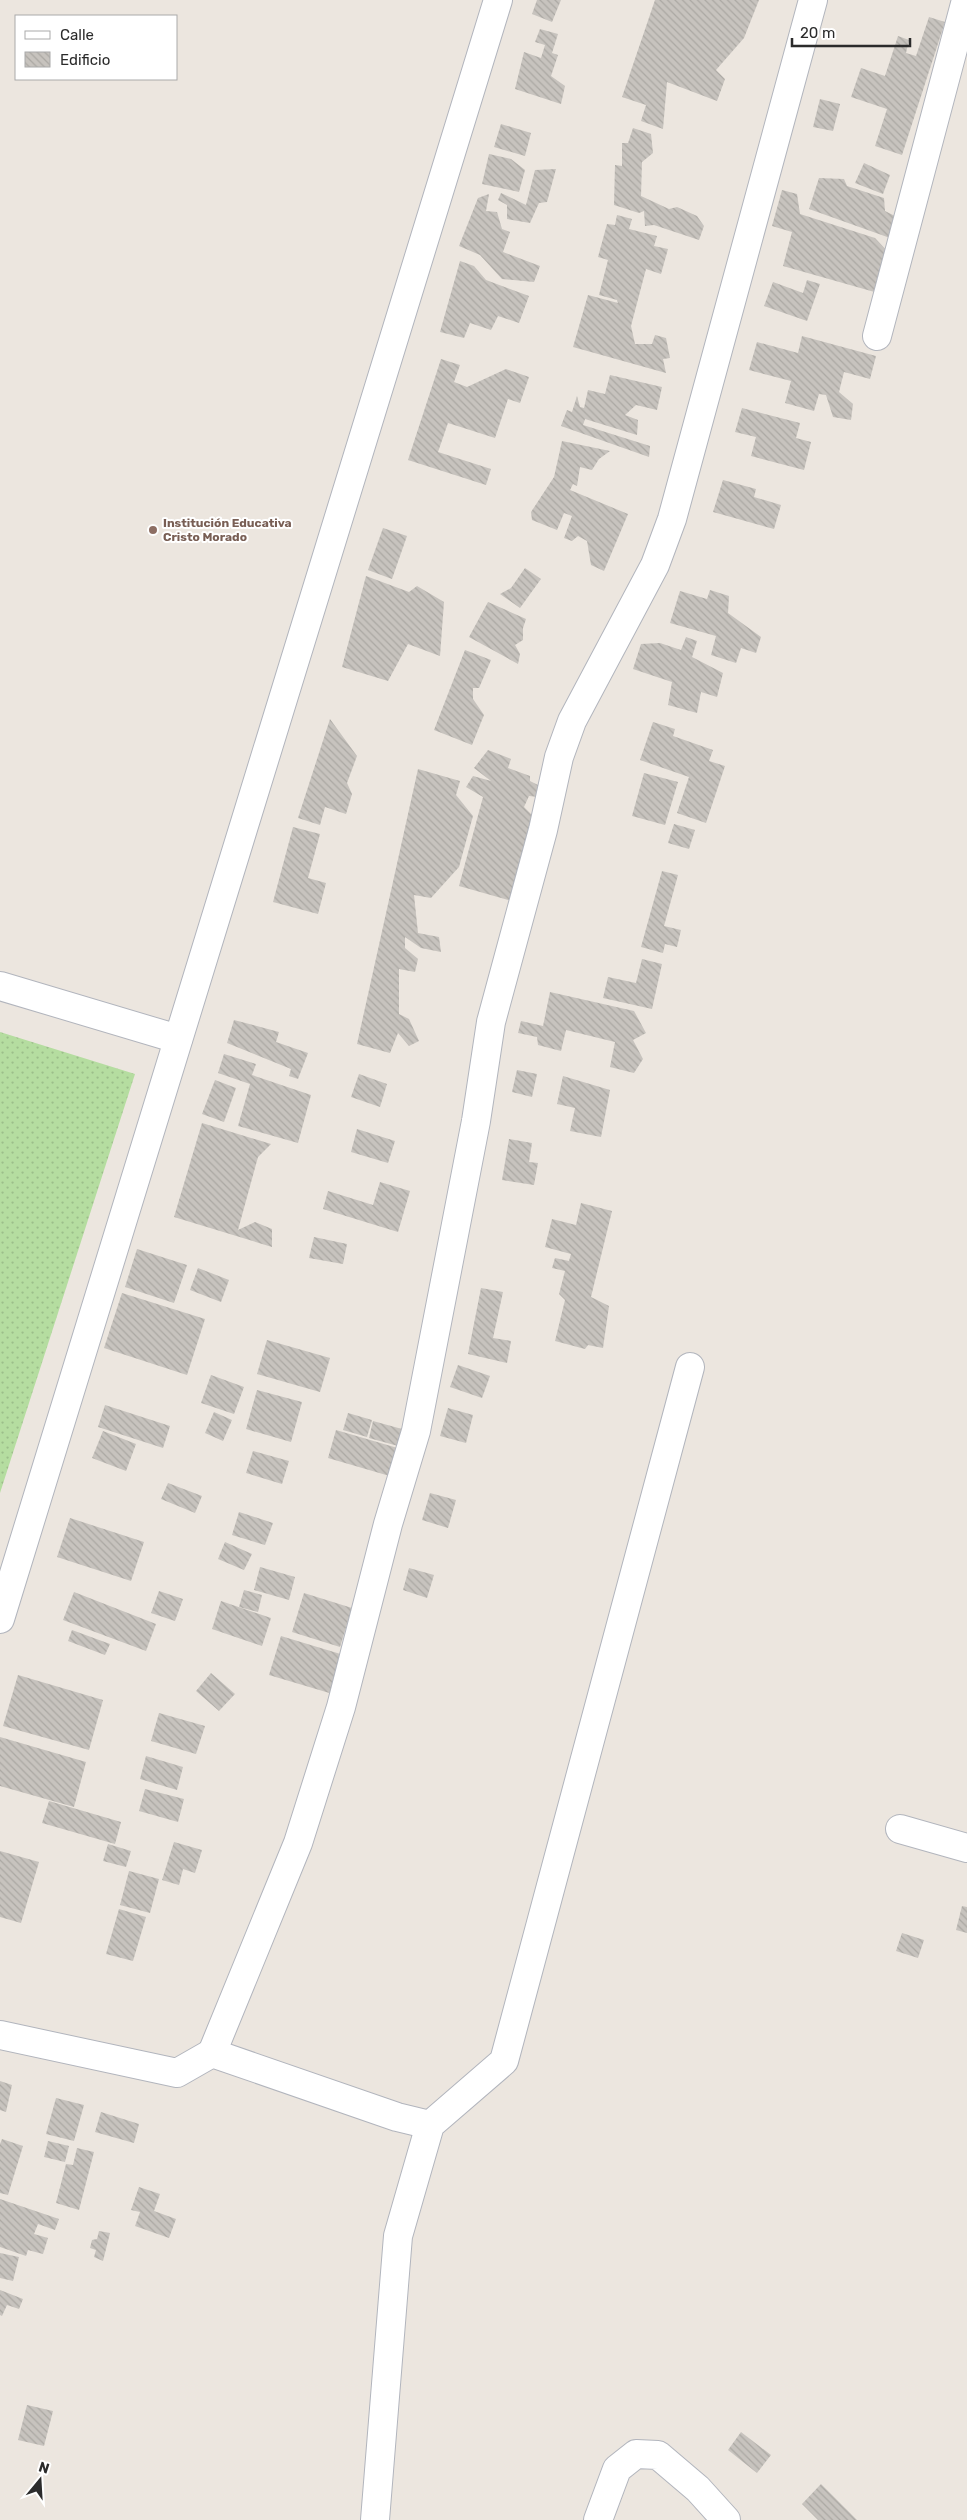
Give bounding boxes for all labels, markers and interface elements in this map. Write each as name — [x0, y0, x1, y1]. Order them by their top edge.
legend — [15, 15, 178, 80]
scale bar — [792, 15, 910, 47]
text: 20 m — [800, 24, 835, 42]
text: Calle — [60, 26, 94, 44]
text: Edificio — [60, 51, 110, 69]
place label: Institución Educativa Cristo Morado — [163, 516, 292, 544]
marker: Institución Educativa Cristo Morado — [147, 524, 159, 536]
north arrow — [15, 2455, 65, 2505]
text: N — [36, 2458, 51, 2478]

